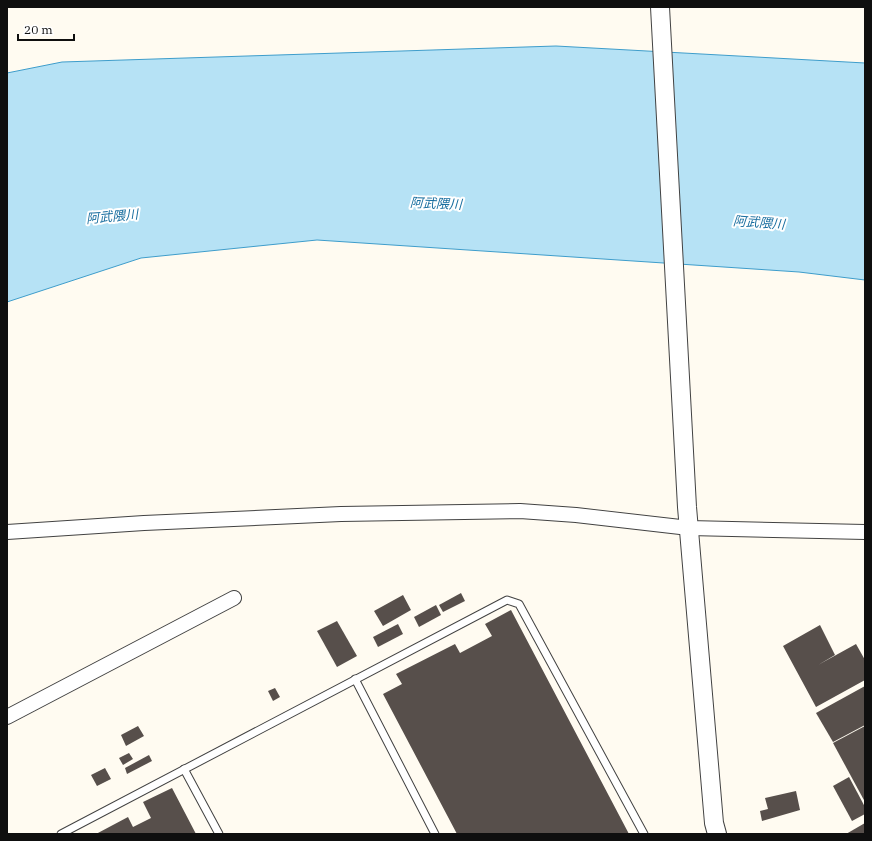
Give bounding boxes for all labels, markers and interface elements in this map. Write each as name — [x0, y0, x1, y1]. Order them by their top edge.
scale bar — [18, 16, 74, 42]
text: 20 m — [24, 22, 53, 37]
water label: 阿武隈川 — [410, 194, 464, 213]
water label: 阿武隈川 — [85, 206, 141, 227]
water label: 阿武隈川 — [732, 212, 787, 233]

